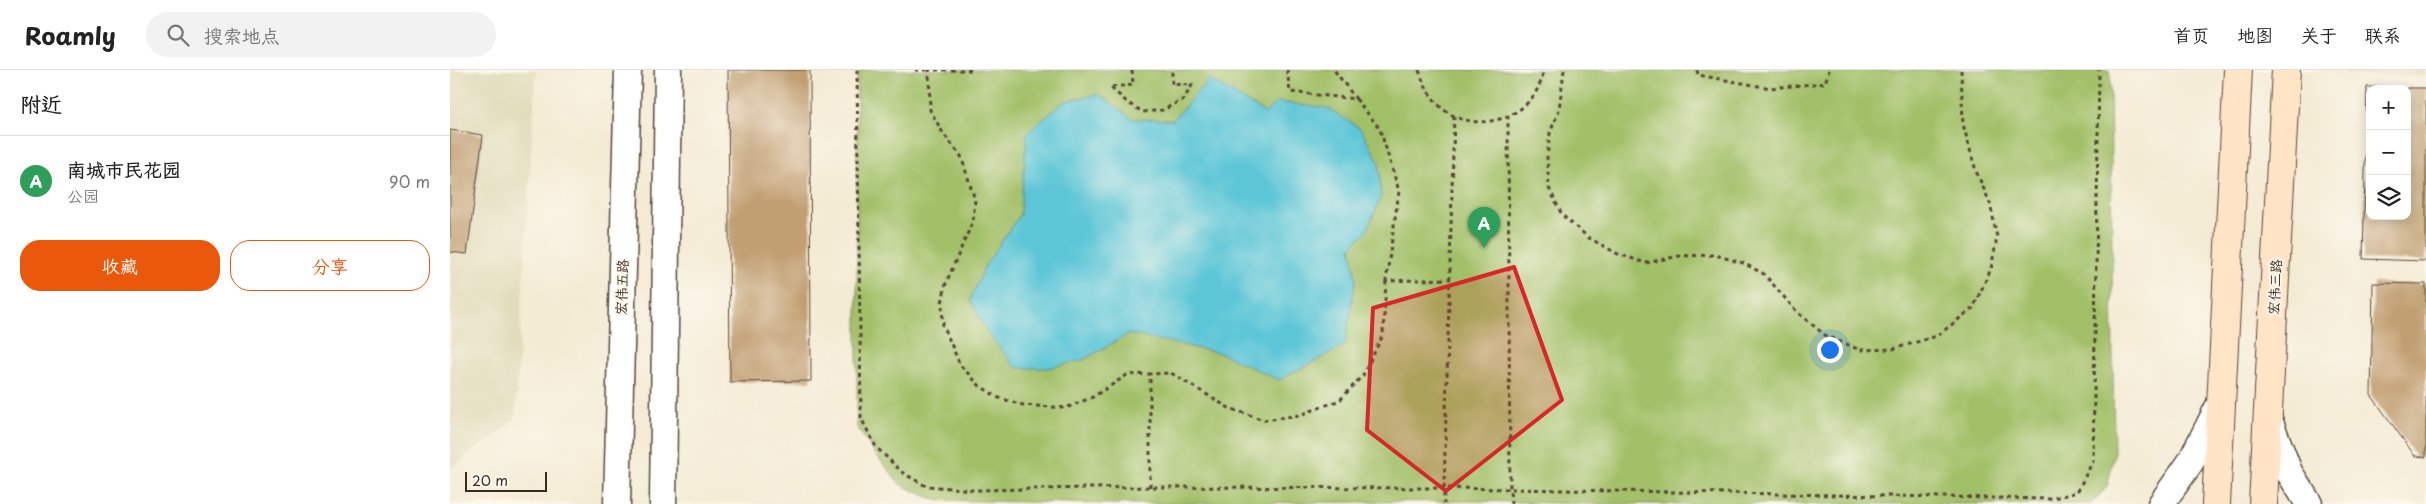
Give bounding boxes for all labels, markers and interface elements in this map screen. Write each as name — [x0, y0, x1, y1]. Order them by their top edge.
search box — [146, 12, 496, 57]
text: Roamly — [25, 17, 116, 53]
icon: search — [164, 21, 192, 49]
text: 搜索地点 — [204, 21, 280, 49]
text: 首页 — [2173, 21, 2209, 48]
text: 地图 — [2237, 21, 2273, 48]
text: 关于 — [2301, 21, 2337, 48]
text: 联系 — [2365, 21, 2401, 48]
map controls — [2366, 85, 2411, 220]
button: + — [2366, 85, 2411, 130]
text: 附近 — [20, 87, 62, 119]
button: − — [2366, 130, 2411, 175]
text: 南城市民花园 — [67, 155, 181, 183]
text: A — [30, 169, 42, 193]
text: 90 m — [389, 169, 430, 193]
button: layers — [2366, 175, 2411, 220]
text: 公园 — [67, 183, 99, 207]
pin: A — [1468, 207, 1500, 248]
button: 收藏 — [20, 240, 220, 291]
button: 分享 — [230, 240, 430, 291]
street label: 宏伟三路 — [2263, 258, 2286, 315]
street label: 宏伟五路 — [610, 259, 633, 315]
your location — [1817, 337, 1843, 363]
scale bar — [465, 469, 548, 492]
text: 20 m — [472, 470, 508, 491]

